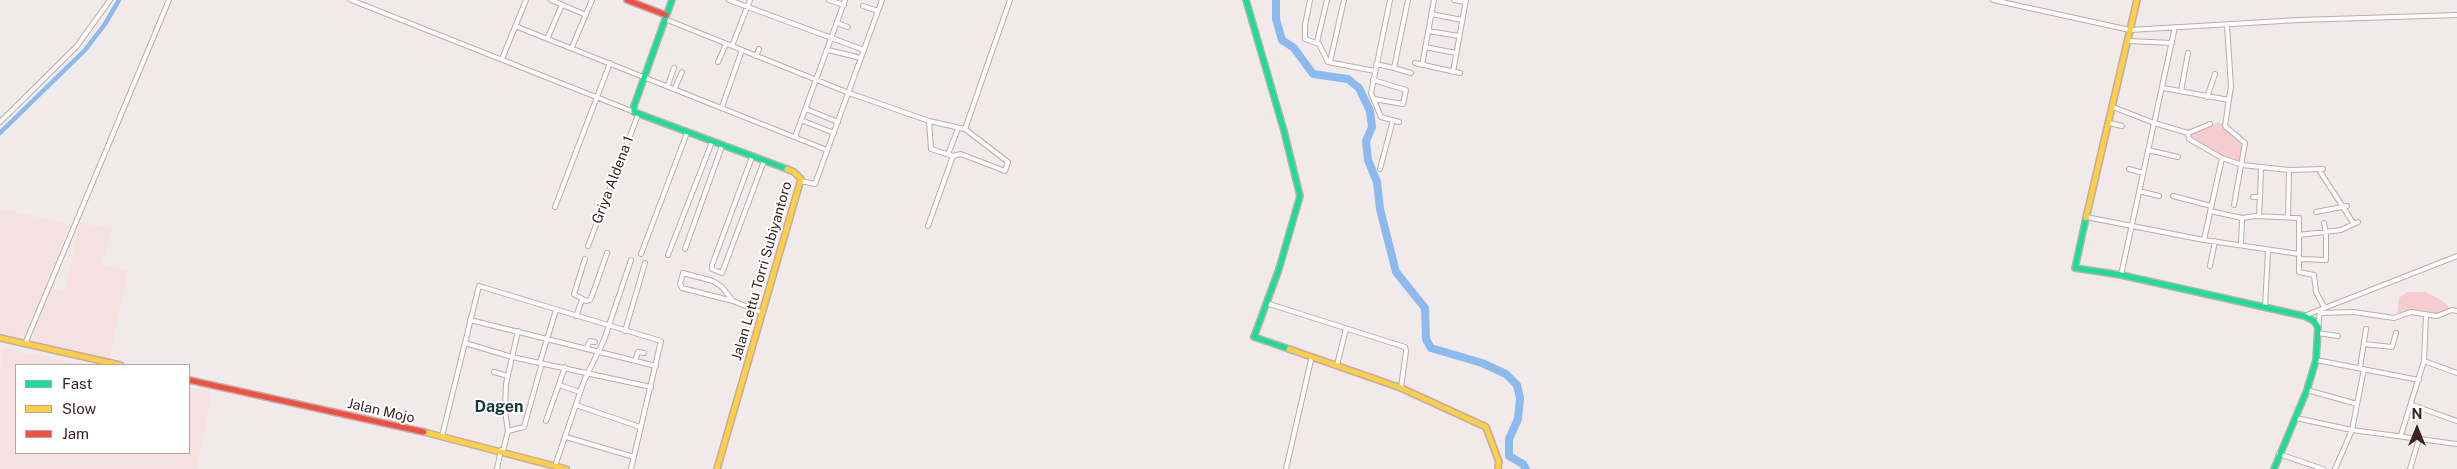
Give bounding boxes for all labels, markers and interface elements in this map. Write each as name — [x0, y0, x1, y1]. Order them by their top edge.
street label: Griya Aldena 1 — [589, 134, 637, 226]
street label: Jalan Lettu Torri Subiyantoro — [728, 180, 796, 362]
legend — [15, 364, 190, 454]
text: Fast — [62, 375, 92, 392]
street label: Jalan Mojo — [346, 395, 416, 427]
district label: Dagen — [474, 397, 524, 417]
text: Slow — [62, 400, 96, 417]
north arrow — [2392, 404, 2442, 454]
text: N — [2412, 406, 2422, 422]
text: Jam — [62, 425, 89, 442]

